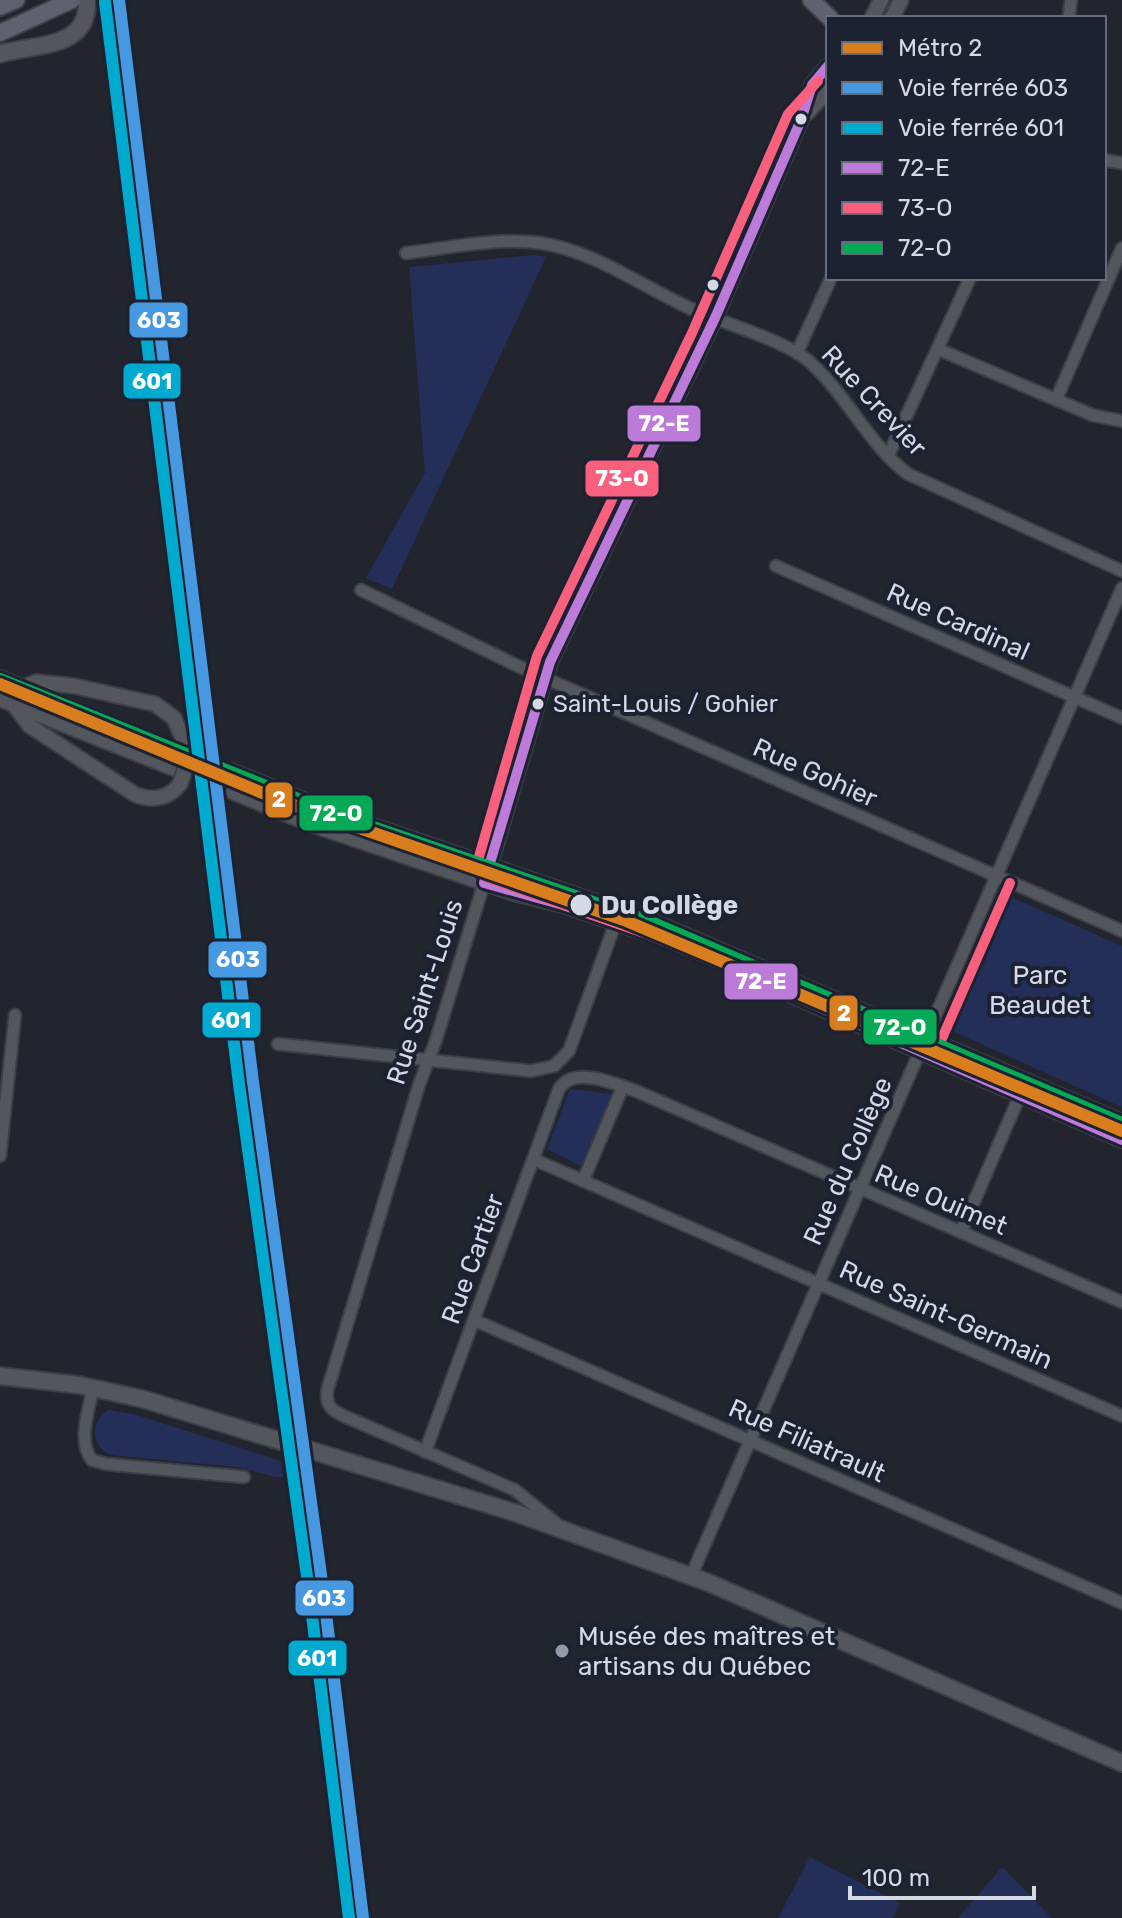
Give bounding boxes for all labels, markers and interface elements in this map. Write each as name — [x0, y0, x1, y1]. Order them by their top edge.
legend — [826, 16, 1106, 280]
text: Métro 2 — [898, 34, 982, 62]
text: Voie ferrée 603 — [898, 74, 1068, 102]
unlabelled marker — [793, 111, 809, 127]
text: Voie ferrée 601 — [898, 114, 1064, 142]
text: 72-E — [898, 154, 950, 182]
text: 73-O — [898, 194, 953, 222]
text: 72-O — [898, 234, 952, 262]
unlabelled marker — [705, 277, 721, 293]
line badge: 603 — [128, 301, 189, 339]
text: 603 — [137, 307, 181, 334]
street label: Rue Crevier — [815, 339, 933, 463]
line badge: 601 — [122, 362, 182, 400]
text: 601 — [132, 368, 172, 395]
line badge: 72-E — [626, 404, 702, 443]
text: 72-E — [638, 410, 690, 437]
line badge: 73-O — [584, 459, 660, 498]
text: 73-O — [595, 465, 649, 492]
street label: Rue Cardinal — [882, 577, 1034, 667]
place label: Saint-Louis / Gohier — [553, 690, 778, 718]
marker: Saint-Louis / Gohier — [530, 696, 546, 712]
street label: Rue Gohier — [748, 732, 882, 814]
line badge: 2 — [264, 781, 294, 819]
text: 2 — [272, 786, 286, 813]
line badge: 72-O — [298, 794, 374, 832]
text: 72-O — [310, 800, 362, 827]
place label: Du Collège — [601, 890, 738, 921]
marker: Du Collège — [568, 892, 594, 918]
street label: Rue Saint-Louis — [380, 896, 470, 1088]
line badge: 603 — [207, 940, 268, 979]
text: 603 — [216, 946, 260, 973]
park label: Parc Beaudet — [989, 960, 1091, 1021]
line badge: 72-E — [723, 962, 799, 1001]
text: 72-E — [735, 968, 787, 995]
line badge: 2 — [828, 994, 859, 1032]
text: 2 — [837, 1000, 851, 1027]
line badge: 601 — [201, 1001, 262, 1039]
text: 601 — [211, 1007, 251, 1034]
line badge: 72-O — [862, 1008, 938, 1046]
text: 72-O — [874, 1014, 926, 1041]
street label: Rue du Collège — [797, 1072, 899, 1250]
street label: Rue Ouimet — [870, 1158, 1012, 1242]
street label: Rue Cartier — [435, 1190, 511, 1328]
street label: Rue Saint-Germain — [835, 1254, 1057, 1376]
street label: Rue Filiatrault — [724, 1393, 890, 1489]
line badge: 603 — [294, 1579, 355, 1617]
text: 603 — [302, 1585, 346, 1612]
place label: Musée des maîtres et artisans du Québec — [578, 1621, 835, 1682]
line badge: 601 — [287, 1639, 348, 1677]
marker: Musée des maîtres et artisans du Québec — [553, 1642, 571, 1660]
text: 601 — [297, 1645, 337, 1672]
scale bar — [850, 1850, 1034, 1900]
text: 100 m — [862, 1864, 930, 1892]

